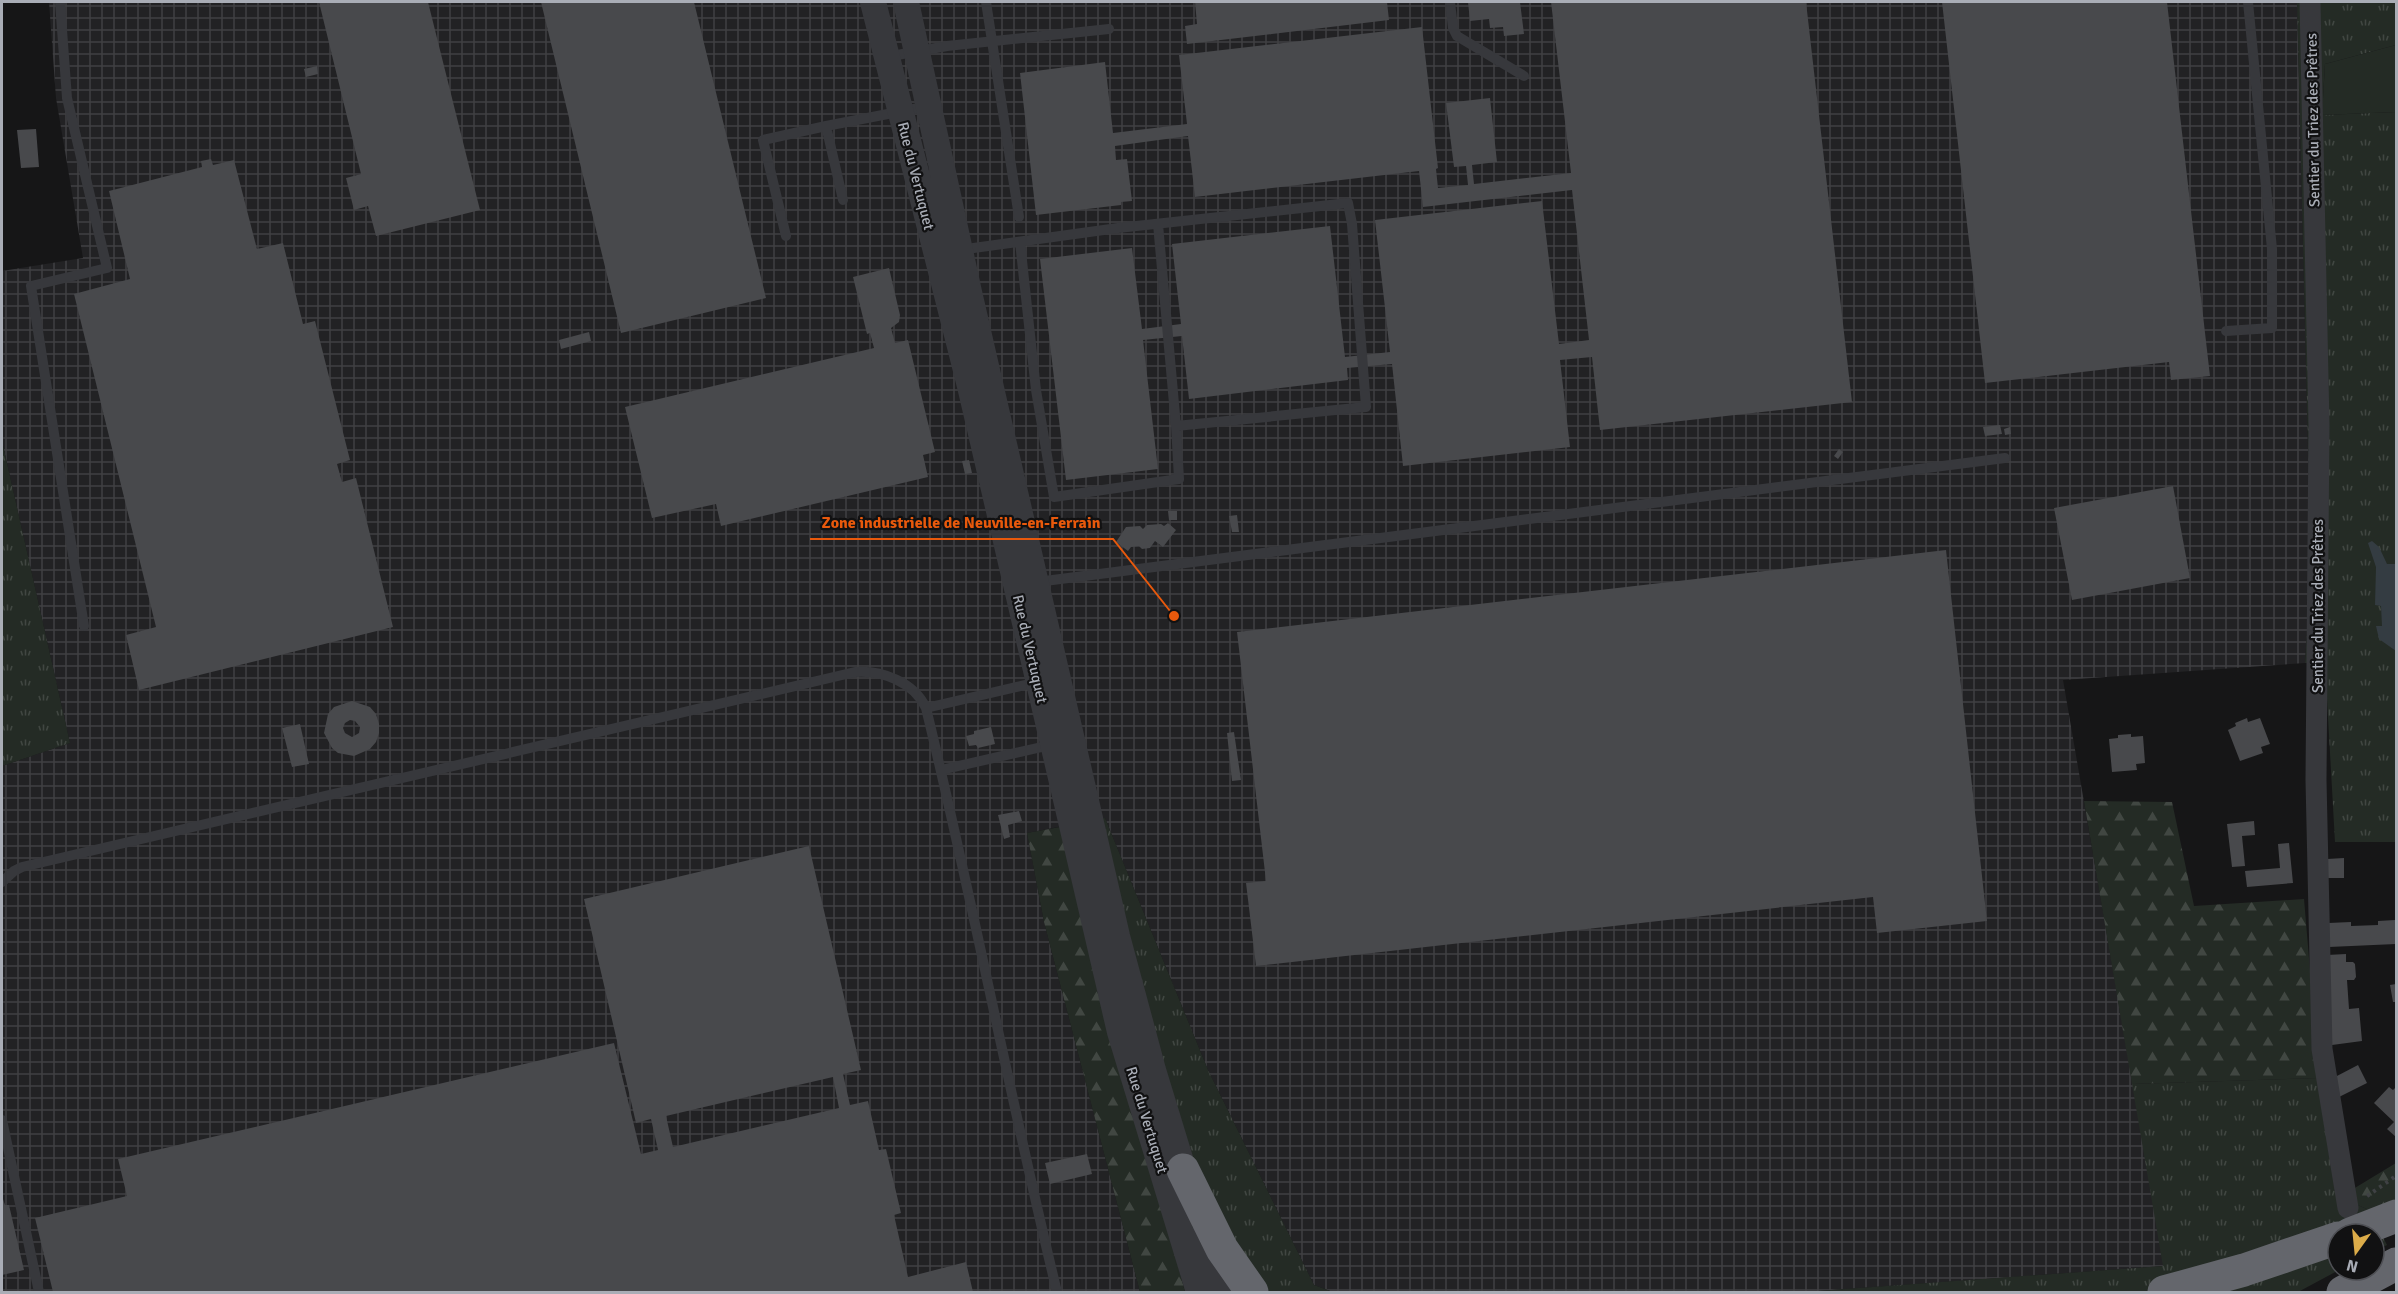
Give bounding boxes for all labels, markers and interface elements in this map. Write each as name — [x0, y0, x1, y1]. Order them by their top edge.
street label: Sentier du Triez des Prêtres — [2302, 32, 2324, 207]
street label: Rue du Vertuquet — [894, 120, 938, 232]
callout: Zone industrielle de Neuville-en-Ferrain — [810, 505, 1113, 539]
text: Zone industrielle de Neuville-en-Ferrain — [822, 513, 1101, 533]
street label: Sentier du Triez des Prêtres — [2309, 519, 2327, 693]
street label: Rue du Vertuquet — [1009, 593, 1051, 705]
street label: Rue du Vertuquet — [1122, 1064, 1172, 1176]
north arrow — [2326, 1222, 2386, 1282]
text: N — [2344, 1254, 2360, 1277]

